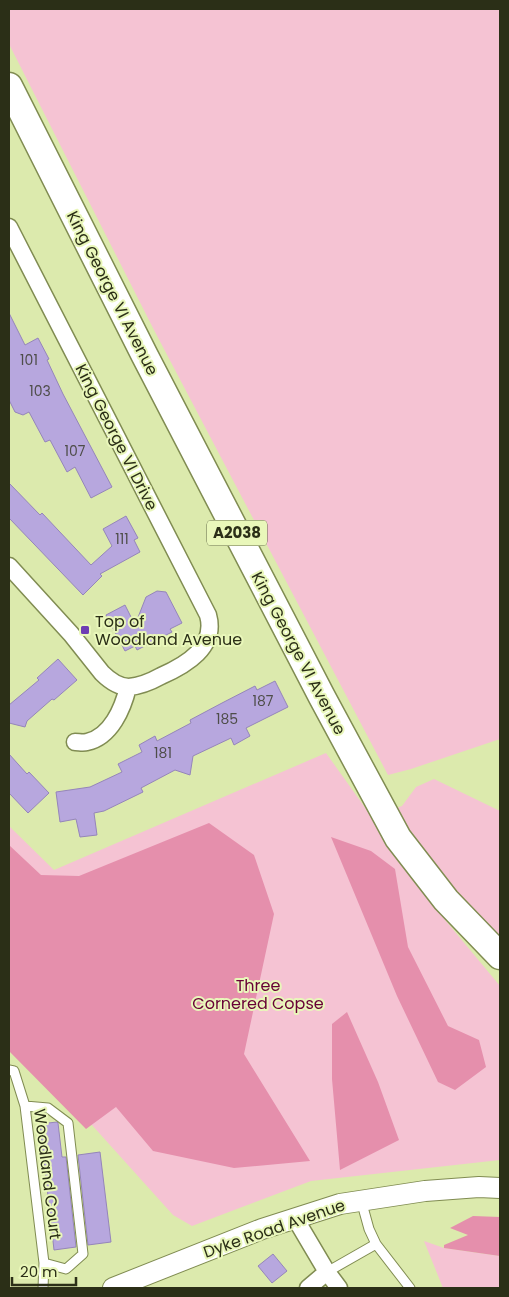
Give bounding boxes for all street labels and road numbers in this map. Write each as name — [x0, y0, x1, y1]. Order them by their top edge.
street label: King George VI Avenue — [61, 207, 164, 379]
street label: King George VI Drive — [70, 360, 164, 514]
road number: A2038 — [207, 520, 267, 546]
street label: King George VI Avenue — [246, 568, 351, 739]
street label: Woodland Court — [28, 1107, 67, 1241]
street label: Dyke Road Avenue — [200, 1193, 348, 1264]

